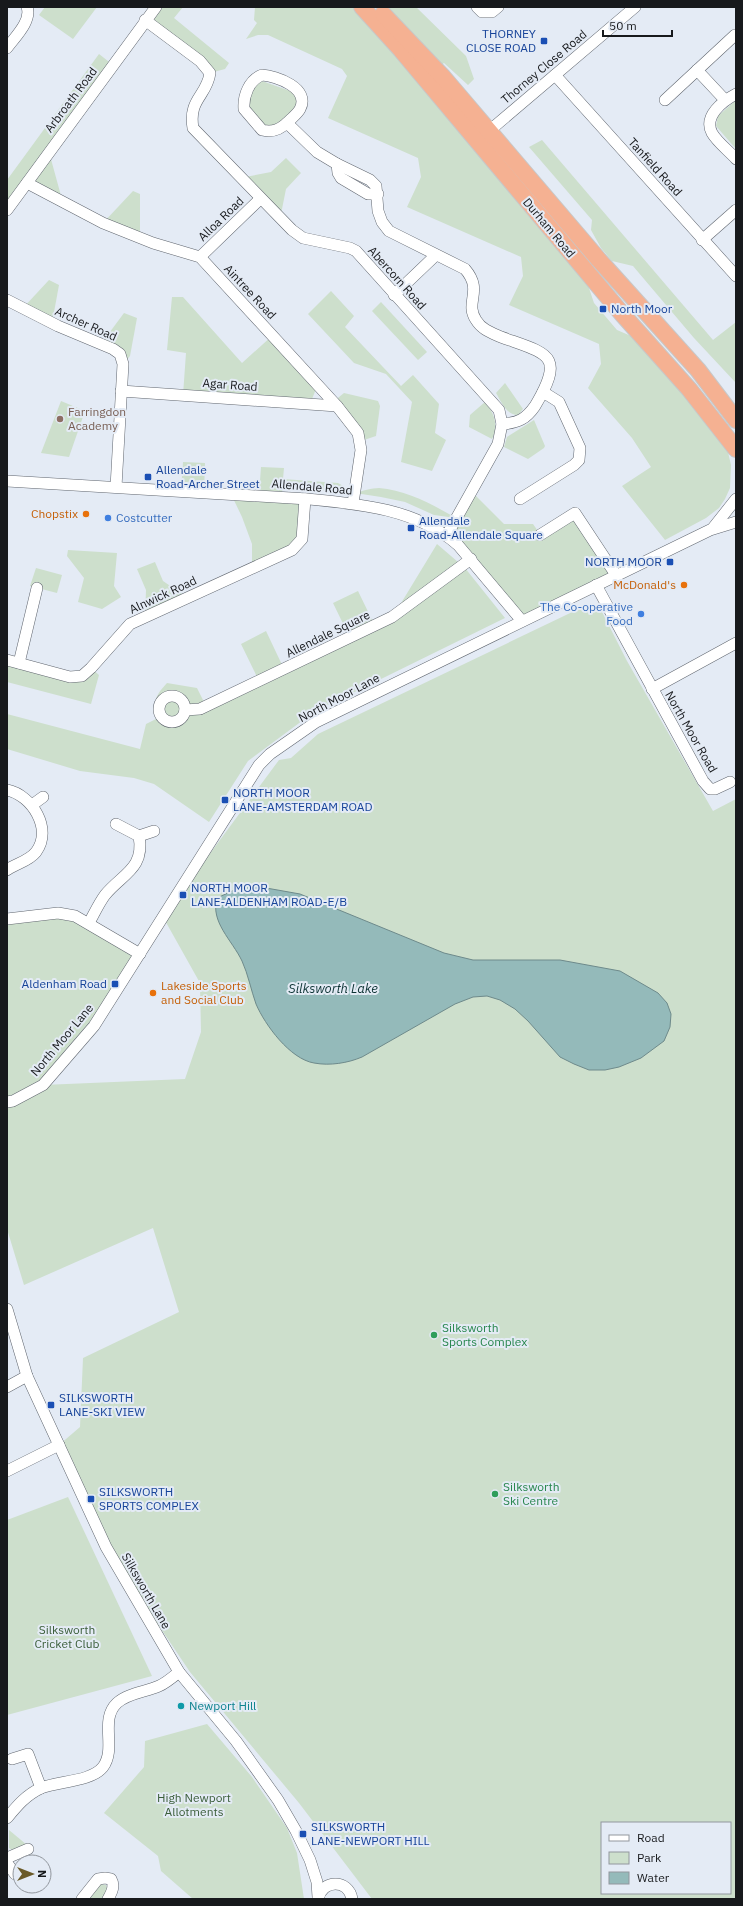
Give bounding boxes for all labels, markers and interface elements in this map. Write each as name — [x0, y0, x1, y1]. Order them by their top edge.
scale bar — [603, 12, 672, 38]
text: 50 m — [609, 18, 637, 33]
place label: THORNEY CLOSE ROAD — [466, 26, 536, 55]
street label: Thorney Close Road — [498, 26, 590, 107]
marker: THORNEY CLOSE ROAD — [539, 36, 549, 46]
street label: Arbroath Road — [41, 64, 100, 135]
street label: Tanfield Road — [625, 134, 685, 199]
street label: Alloa Road — [195, 193, 247, 244]
street label: Durham Road — [520, 195, 579, 261]
street label: Abercorn Road — [365, 243, 430, 312]
street label: Aintree Road — [221, 261, 280, 322]
place label: North Moor — [611, 301, 673, 316]
street label: Archer Road — [53, 303, 120, 344]
marker: North Moor — [598, 304, 608, 314]
street label: Agar Road — [202, 375, 258, 394]
place label: Farringdon Academy — [68, 404, 126, 433]
marker: Farringdon Academy — [55, 414, 65, 424]
place label: Allendale Road-Archer Street — [156, 462, 260, 491]
marker: Allendale Road-Archer Street — [143, 472, 153, 482]
street label: Allendale Road — [271, 475, 353, 498]
place label: Chopstix — [31, 506, 78, 521]
marker: Chopstix — [81, 509, 91, 519]
place label: Costcutter — [116, 510, 173, 525]
marker: Costcutter — [103, 513, 113, 523]
place label: Allendale Road-Allendale Square — [419, 513, 543, 542]
marker: Allendale Road-Allendale Square — [406, 523, 416, 533]
place label: NORTH MOOR — [585, 554, 662, 569]
marker: NORTH MOOR — [665, 557, 675, 567]
street label: Alnwick Road — [127, 572, 199, 617]
place label: McDonald's — [613, 577, 676, 592]
marker: McDonald's — [679, 580, 689, 590]
place label: The Co-operative Food — [540, 599, 633, 628]
street label: Allendale Square — [283, 607, 373, 660]
marker: The Co-operative Food — [636, 609, 646, 619]
street label: North Moor Lane — [296, 670, 382, 725]
street label: North Moor Road — [662, 688, 721, 775]
place label: NORTH MOOR LANE-AMSTERDAM ROAD — [233, 785, 373, 814]
marker: NORTH MOOR LANE-AMSTERDAM ROAD — [220, 795, 230, 805]
place label: NORTH MOOR LANE-ALDENHAM ROAD-E/B — [191, 880, 347, 909]
marker: NORTH MOOR LANE-ALDENHAM ROAD-E/B — [178, 890, 188, 900]
place label: Aldenham Road — [22, 976, 107, 991]
place label: Lakeside Sports and Social Club — [161, 978, 247, 1007]
marker: Aldenham Road — [110, 979, 120, 989]
water label: Silksworth Lake — [288, 980, 378, 997]
marker: Lakeside Sports and Social Club — [148, 988, 158, 998]
street label: North Moor Lane — [27, 1000, 96, 1079]
place label: Silksworth Sports Complex — [442, 1320, 527, 1349]
marker: Silksworth Sports Complex — [429, 1330, 439, 1340]
place label: SILKSWORTH LANE-SKI VIEW — [59, 1390, 145, 1419]
marker: SILKSWORTH LANE-SKI VIEW — [46, 1400, 56, 1410]
place label: Silksworth Ski Centre — [503, 1479, 560, 1508]
place label: SILKSWORTH SPORTS COMPLEX — [99, 1484, 199, 1513]
marker: Silksworth Ski Centre — [490, 1489, 500, 1499]
marker: SILKSWORTH SPORTS COMPLEX — [86, 1494, 96, 1504]
street label: Silksworth Lane — [119, 1550, 174, 1632]
park label: Silksworth Cricket Club — [34, 1622, 100, 1651]
place label: Newport Hill — [189, 1698, 256, 1713]
marker: Newport Hill — [176, 1701, 186, 1711]
park label: High Newport Allotments — [157, 1790, 231, 1819]
place label: SILKSWORTH LANE-NEWPORT HILL — [311, 1819, 430, 1848]
legend — [601, 1822, 731, 1894]
marker: SILKSWORTH LANE-NEWPORT HILL — [298, 1829, 308, 1839]
text: Road — [637, 1830, 665, 1845]
text: Park — [637, 1850, 662, 1865]
north arrow — [12, 1854, 52, 1894]
text: N — [35, 1870, 49, 1878]
text: Water — [637, 1870, 670, 1885]

